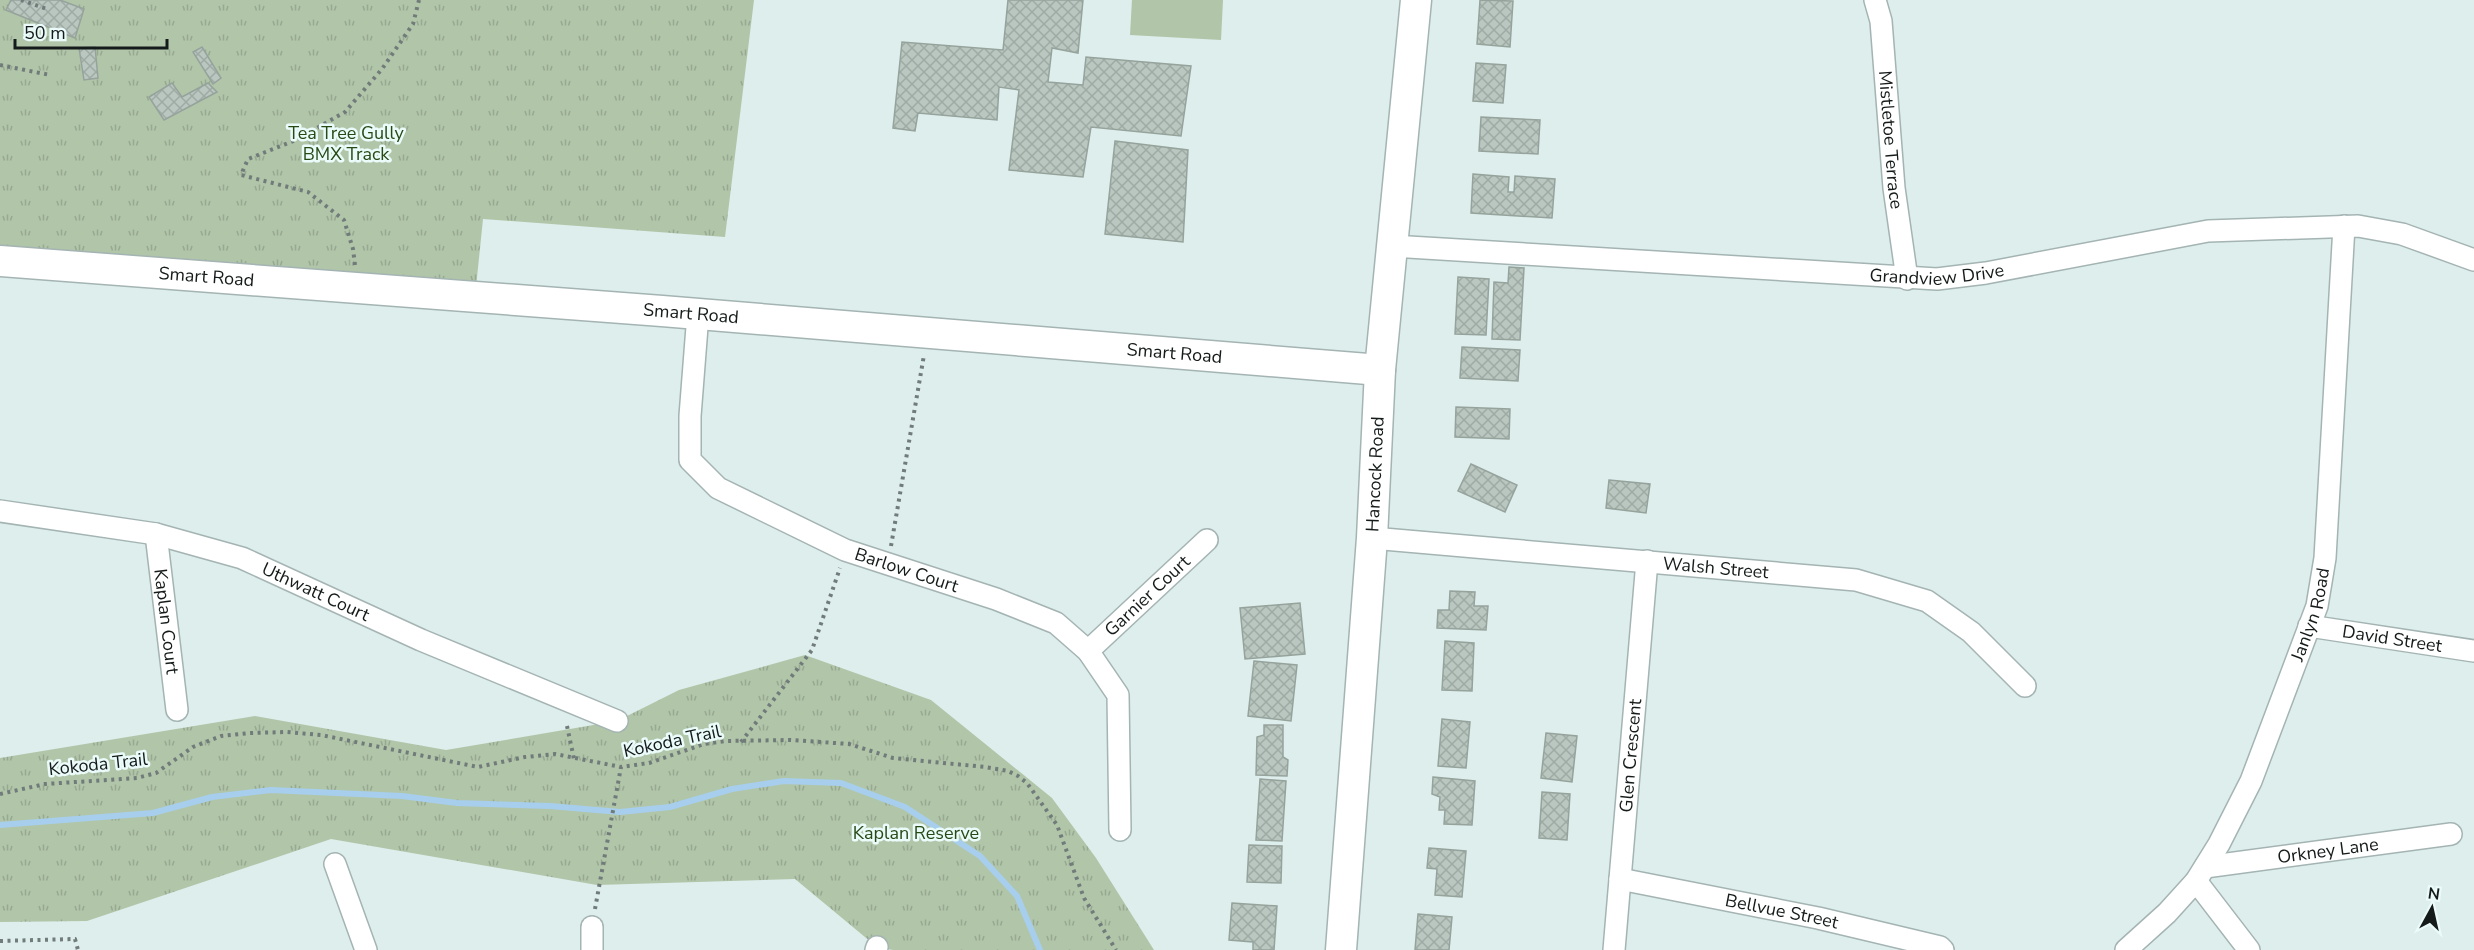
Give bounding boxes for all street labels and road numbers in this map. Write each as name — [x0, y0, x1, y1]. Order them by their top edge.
street label: Mistletoe Terrace — [1873, 70, 1909, 211]
street label: Grandview Drive — [1869, 258, 2006, 291]
street label: Smart Road — [158, 261, 255, 292]
street label: Smart Road — [642, 298, 740, 329]
street label: Smart Road — [1126, 337, 1223, 369]
street label: Hancock Road — [1360, 416, 1390, 533]
street label: Barlow Court — [852, 542, 962, 598]
street label: Garnier Court — [1099, 549, 1196, 642]
street label: Walsh Street — [1662, 551, 1770, 584]
street label: Uthwatt Court — [258, 557, 374, 627]
street label: Janlyn Road — [2285, 566, 2335, 666]
street label: Kaplan Court — [148, 567, 185, 676]
street label: David Street — [2341, 619, 2444, 658]
street label: Glen Crescent — [1614, 697, 1647, 813]
street label: Kokoda Trail — [621, 719, 724, 763]
street label: Kokoda Trail — [47, 747, 149, 781]
street label: Orkney Lane — [2276, 832, 2380, 869]
street label: Bellvue Street — [1723, 888, 1842, 935]

